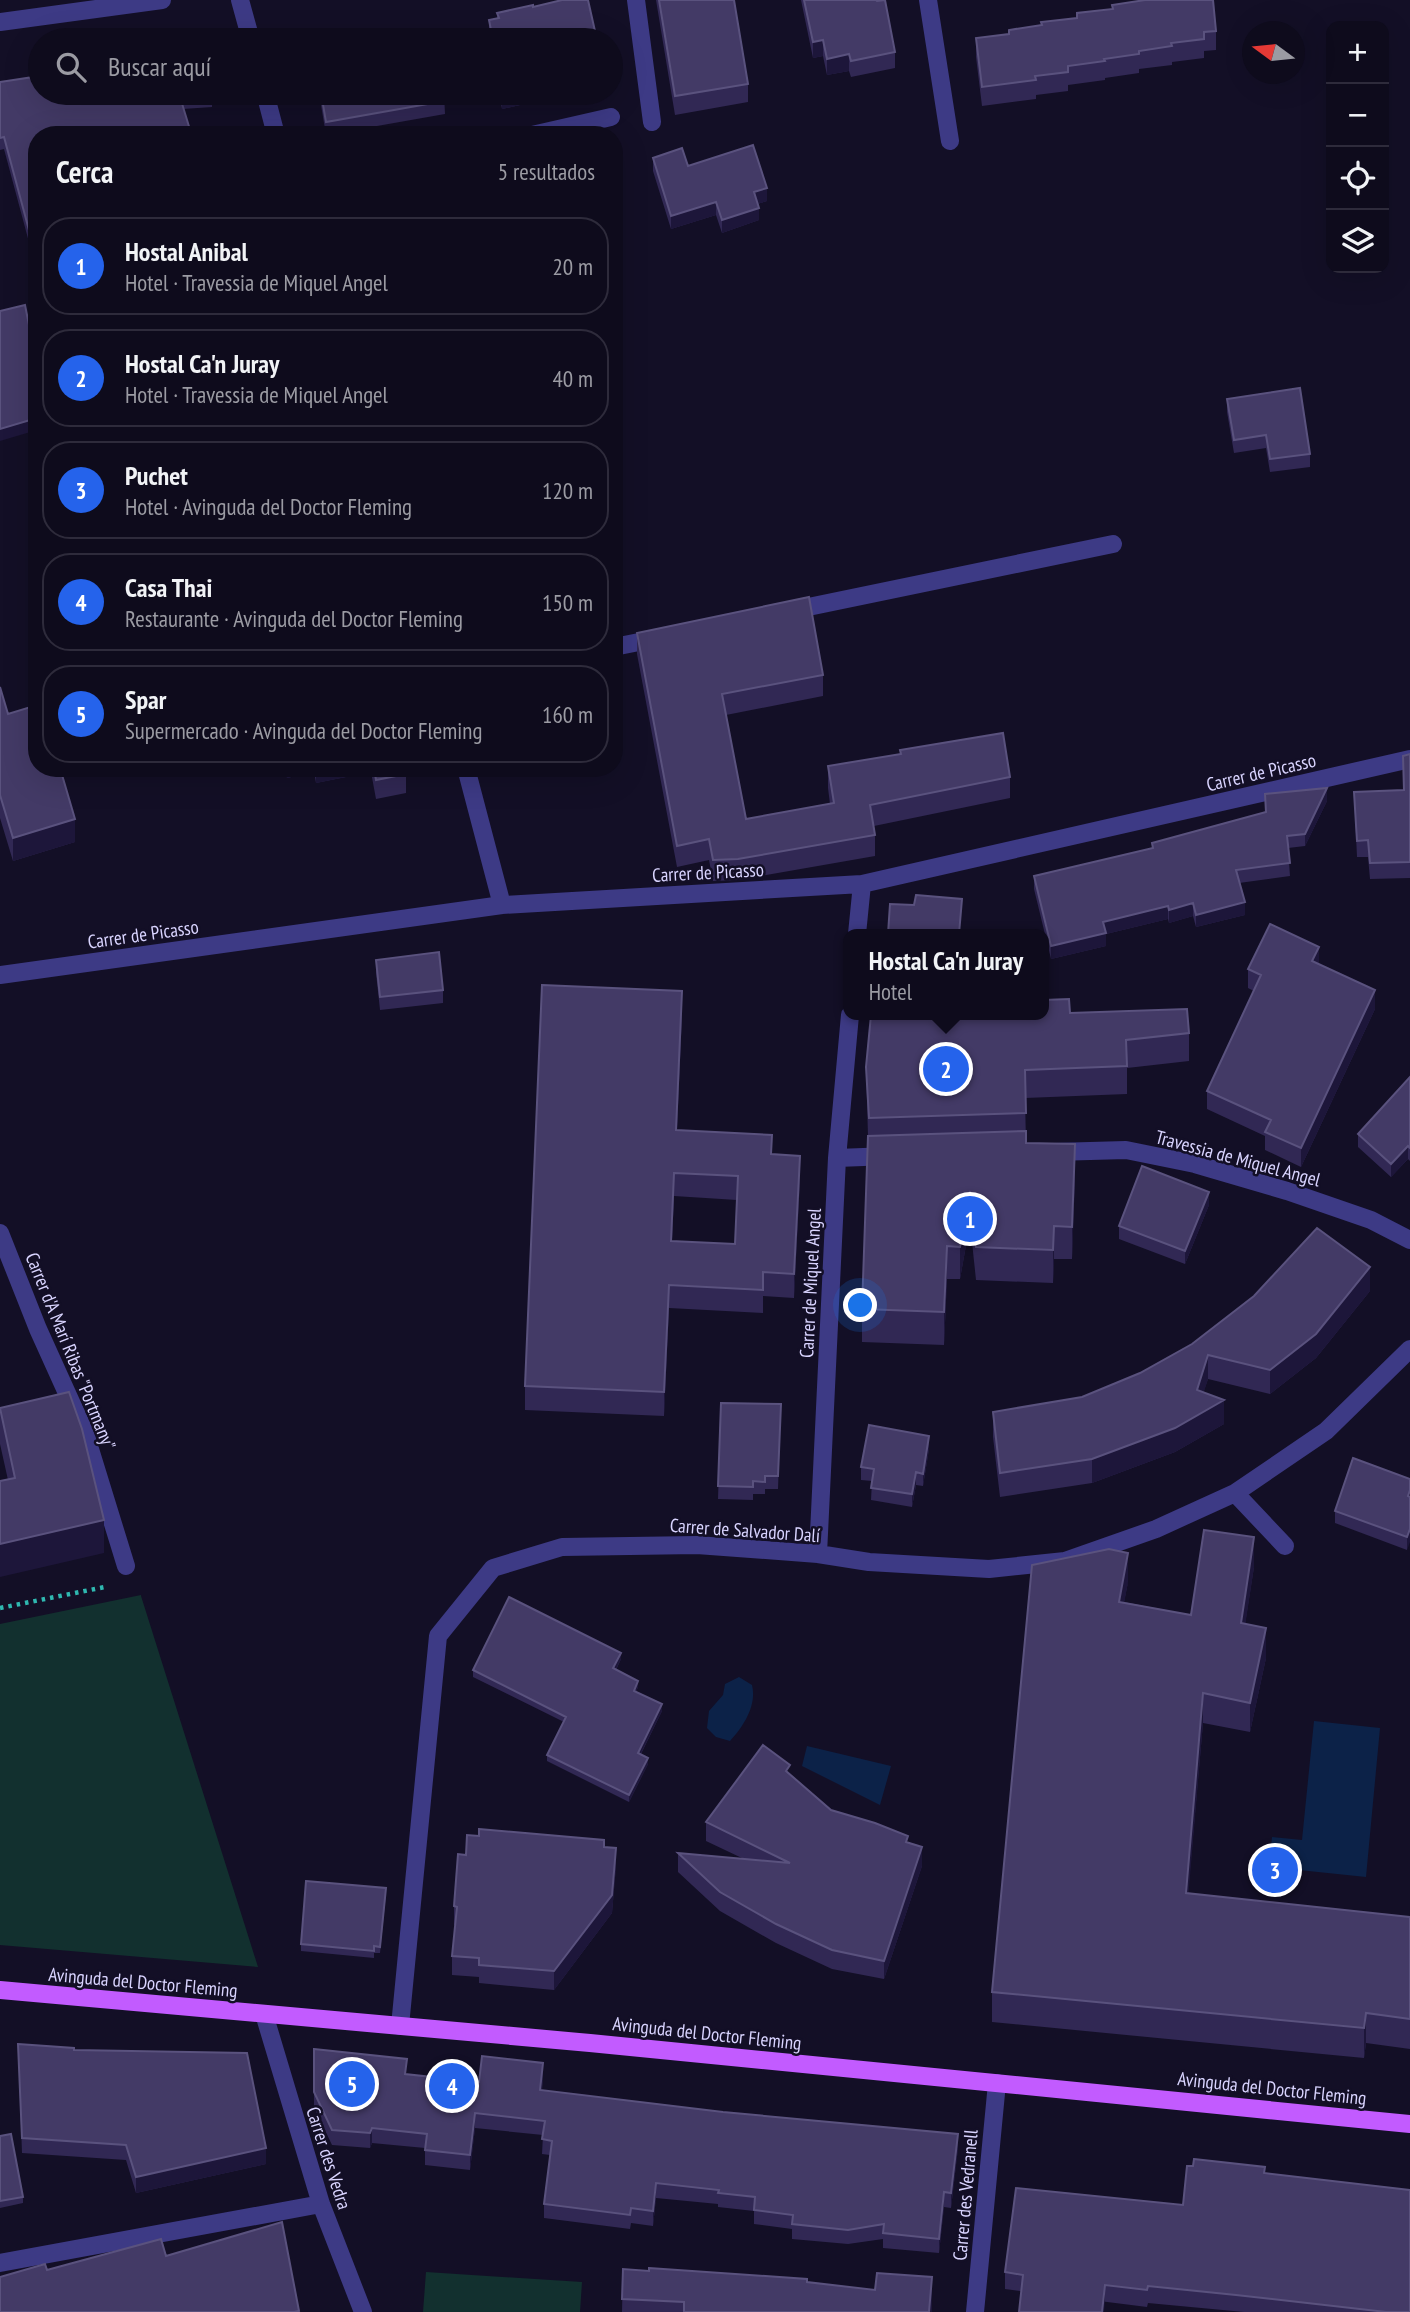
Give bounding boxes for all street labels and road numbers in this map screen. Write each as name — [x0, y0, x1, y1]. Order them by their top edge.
street label: Carrer de Picasso — [1204, 748, 1318, 796]
street label: Carrer de Picasso — [652, 857, 764, 887]
street label: Carrer de Picasso — [86, 914, 200, 954]
street label: Travessia de Miquel Angel — [1153, 1124, 1324, 1192]
street label: Carrer de Miquel Angel — [794, 1207, 826, 1358]
street label: Carrer d'A Marí Ribas "Portmany" — [20, 1249, 122, 1453]
street label: Carrer de Salvador Dalí — [669, 1513, 821, 1547]
street label: Avinguda del Doctor Fleming — [47, 1962, 239, 2002]
street label: Avinguda del Doctor Fleming — [611, 2011, 803, 2055]
street label: Avinguda del Doctor Fleming — [1176, 2066, 1368, 2110]
street label: Carrer des Vedra — [301, 2104, 357, 2212]
street label: Carrer des Vedranell — [947, 2128, 983, 2261]

